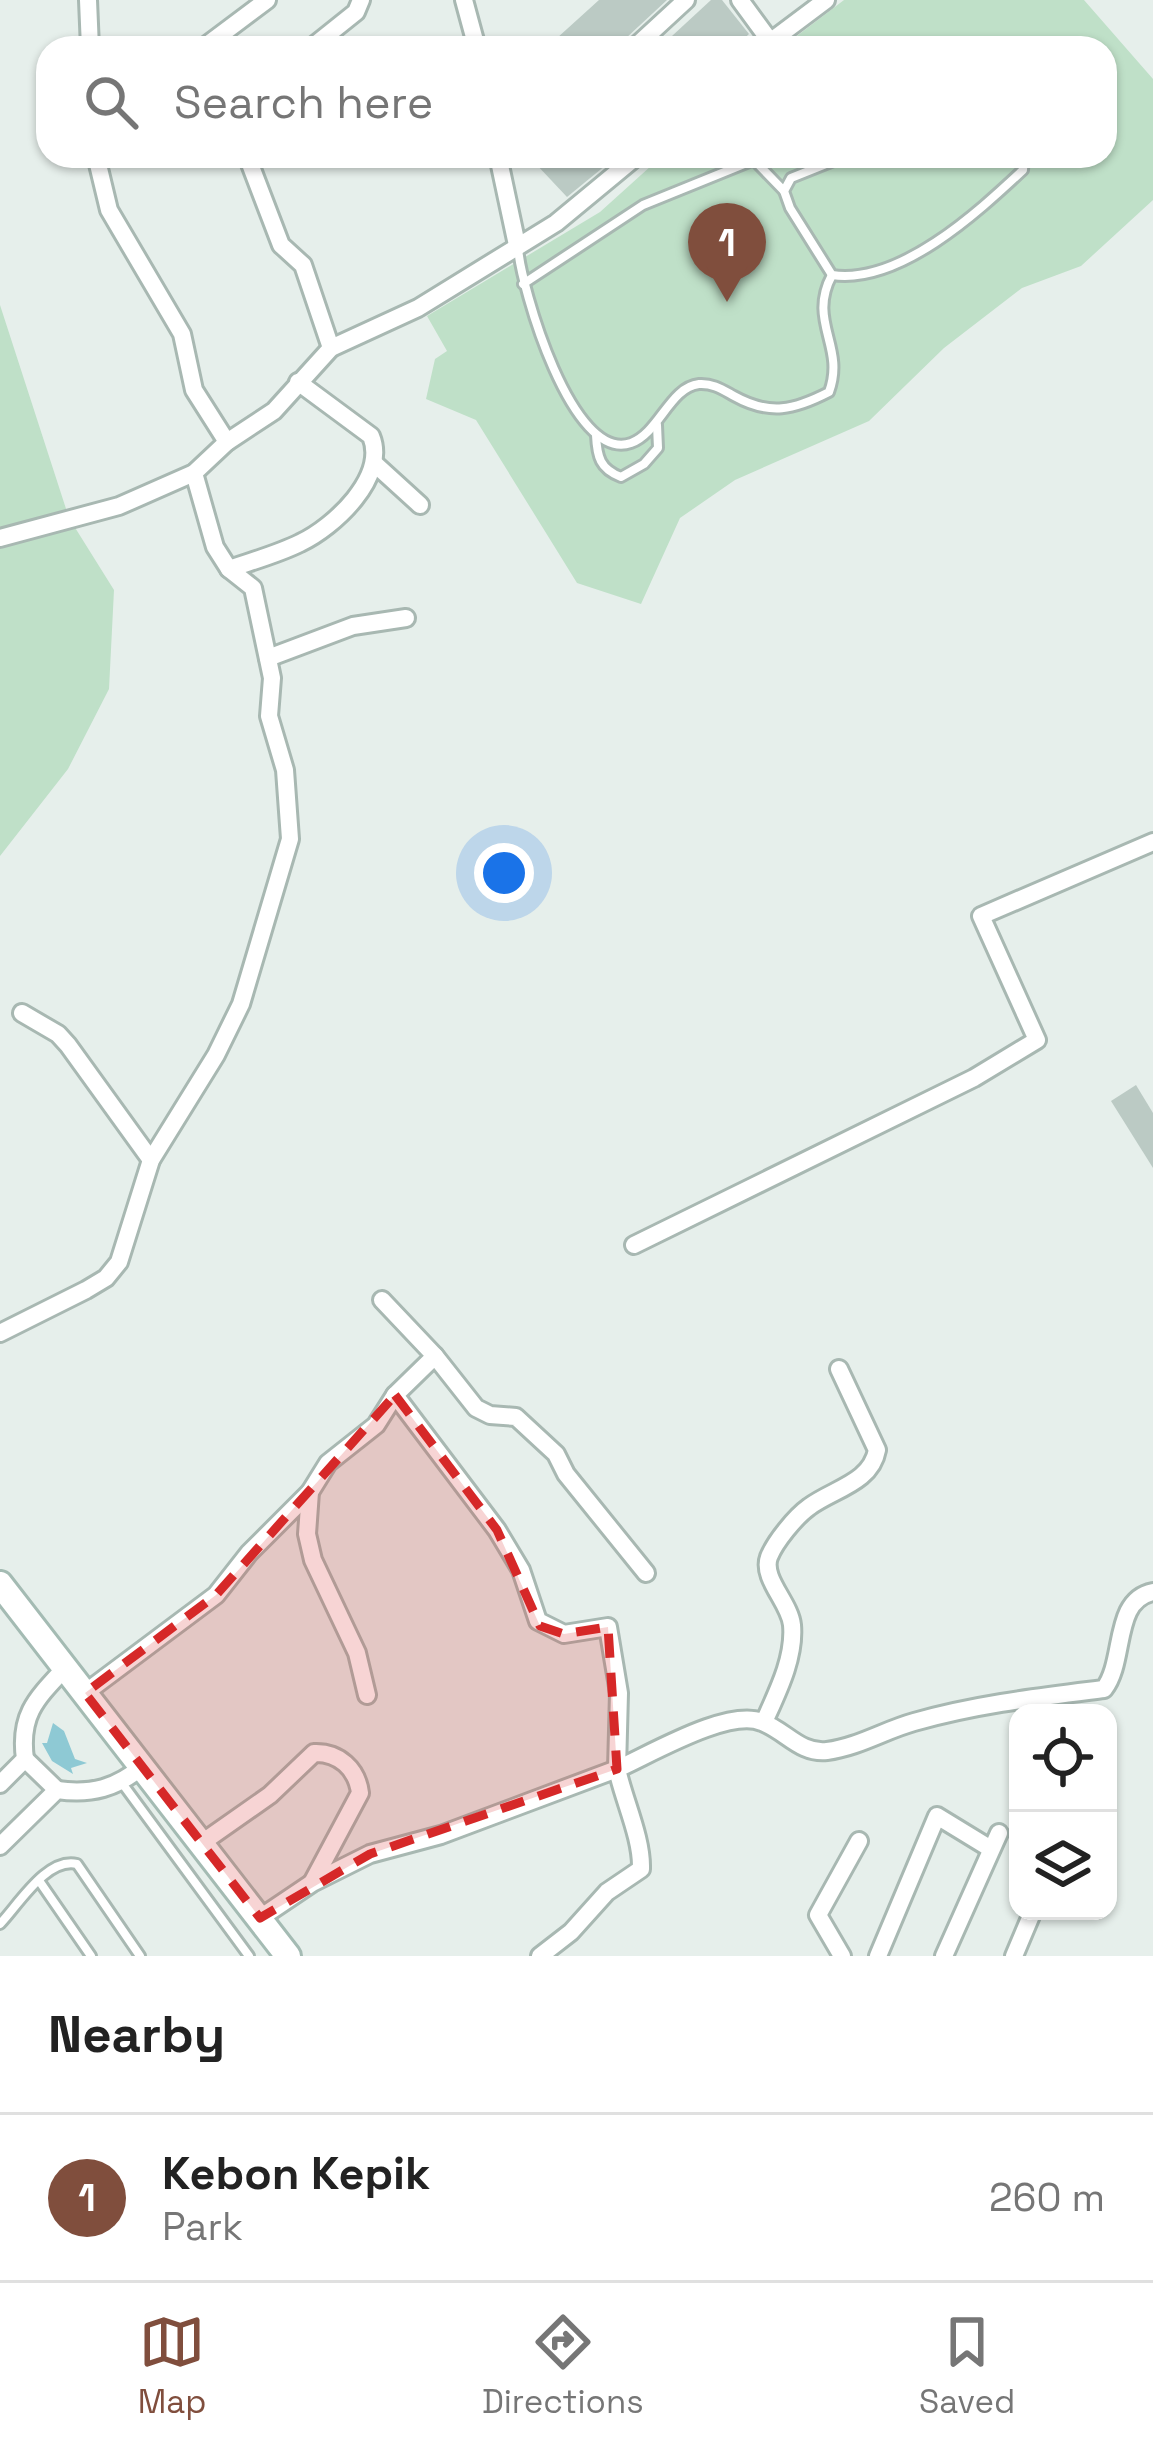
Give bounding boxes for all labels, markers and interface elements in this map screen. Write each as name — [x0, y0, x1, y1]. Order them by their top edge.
search box — [36, 36, 1117, 168]
icon: search — [78, 69, 144, 135]
text: Search here — [174, 74, 433, 131]
pin: 1 — [688, 203, 766, 302]
your location — [474, 843, 534, 903]
map controls — [1009, 1704, 1117, 1920]
button: locate — [1009, 1704, 1117, 1812]
button: layers — [1009, 1812, 1117, 1920]
text: Nearby — [48, 2002, 225, 2067]
text: Kebon Kepik — [162, 2145, 430, 2202]
text: 1 — [78, 2173, 96, 2222]
text: 260 m — [989, 2173, 1105, 2222]
text: Park — [162, 2202, 243, 2251]
tab: Map — [138, 2309, 206, 2423]
tab: Directions — [482, 2309, 644, 2423]
tab: Saved — [919, 2309, 1015, 2423]

